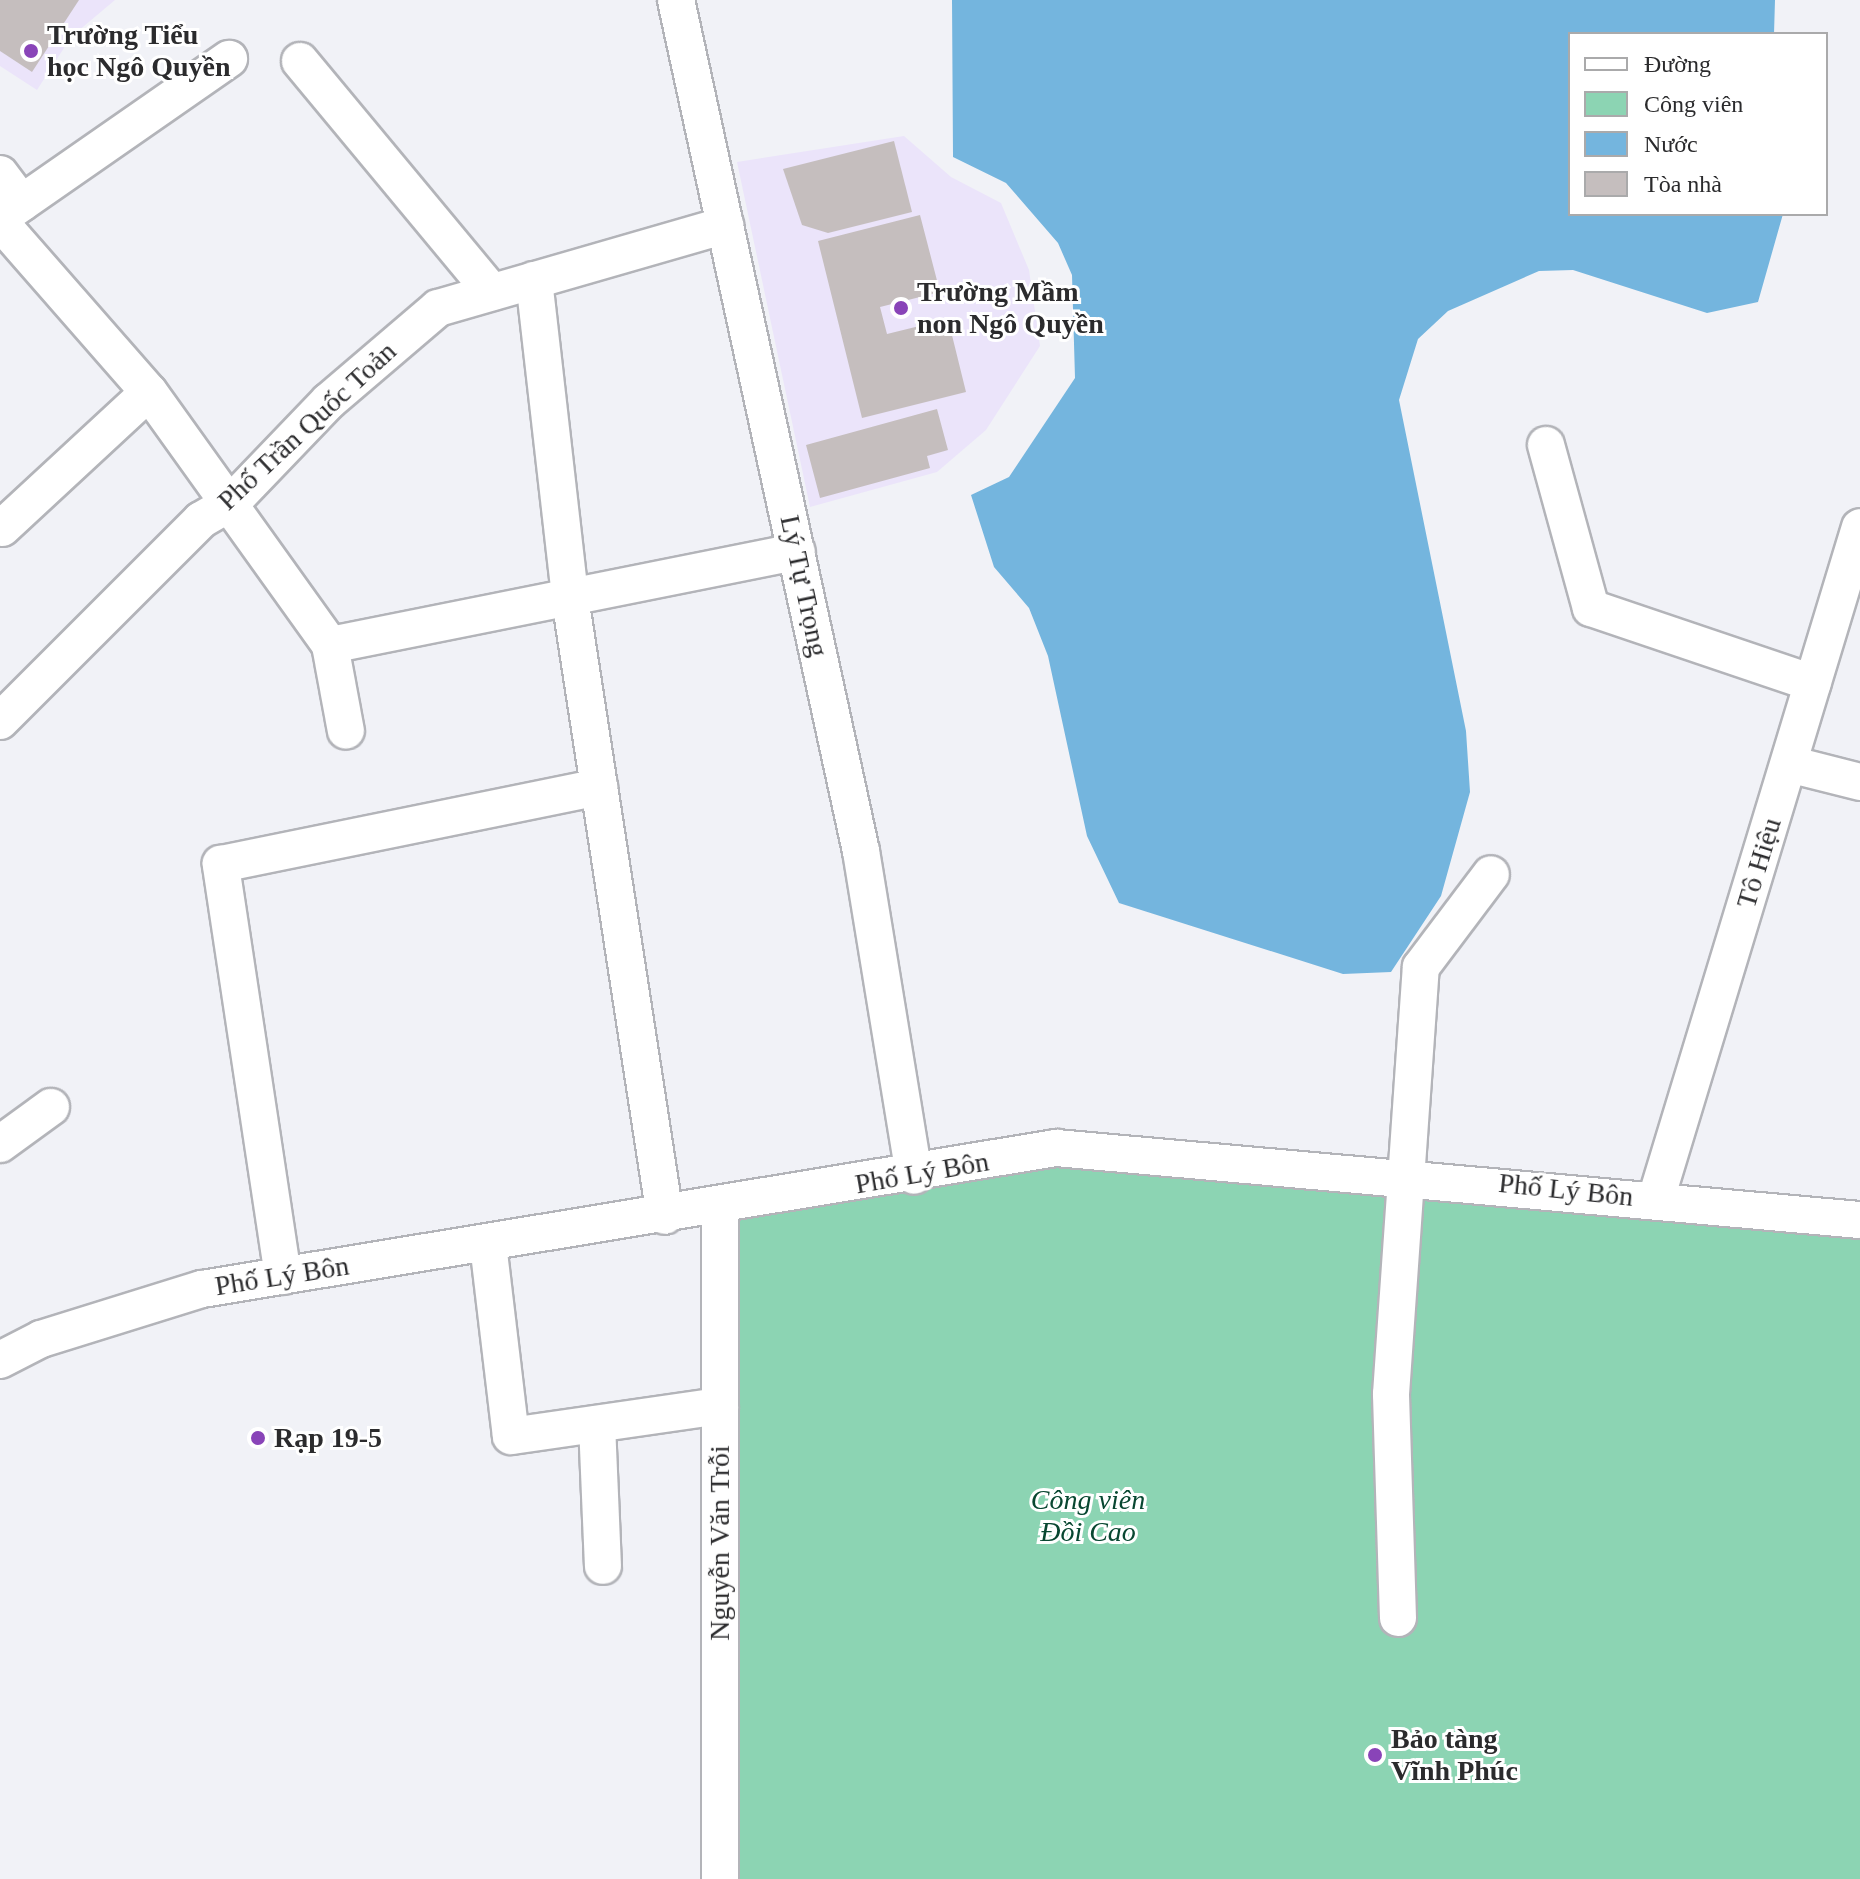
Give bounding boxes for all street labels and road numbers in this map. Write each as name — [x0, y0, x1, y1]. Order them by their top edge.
street label: Phố Trần Quốc Toản — [210, 334, 404, 518]
street label: Lý Tự Trọng — [773, 512, 835, 660]
street label: Tô Hiệu — [1729, 814, 1789, 912]
street label: Phố Lý Bôn — [852, 1145, 992, 1201]
street label: Phố Lý Bôn — [1497, 1166, 1635, 1214]
street label: Phố Lý Bôn — [213, 1249, 351, 1303]
street label: Nguyễn Văn Trỗi — [703, 1445, 737, 1641]

